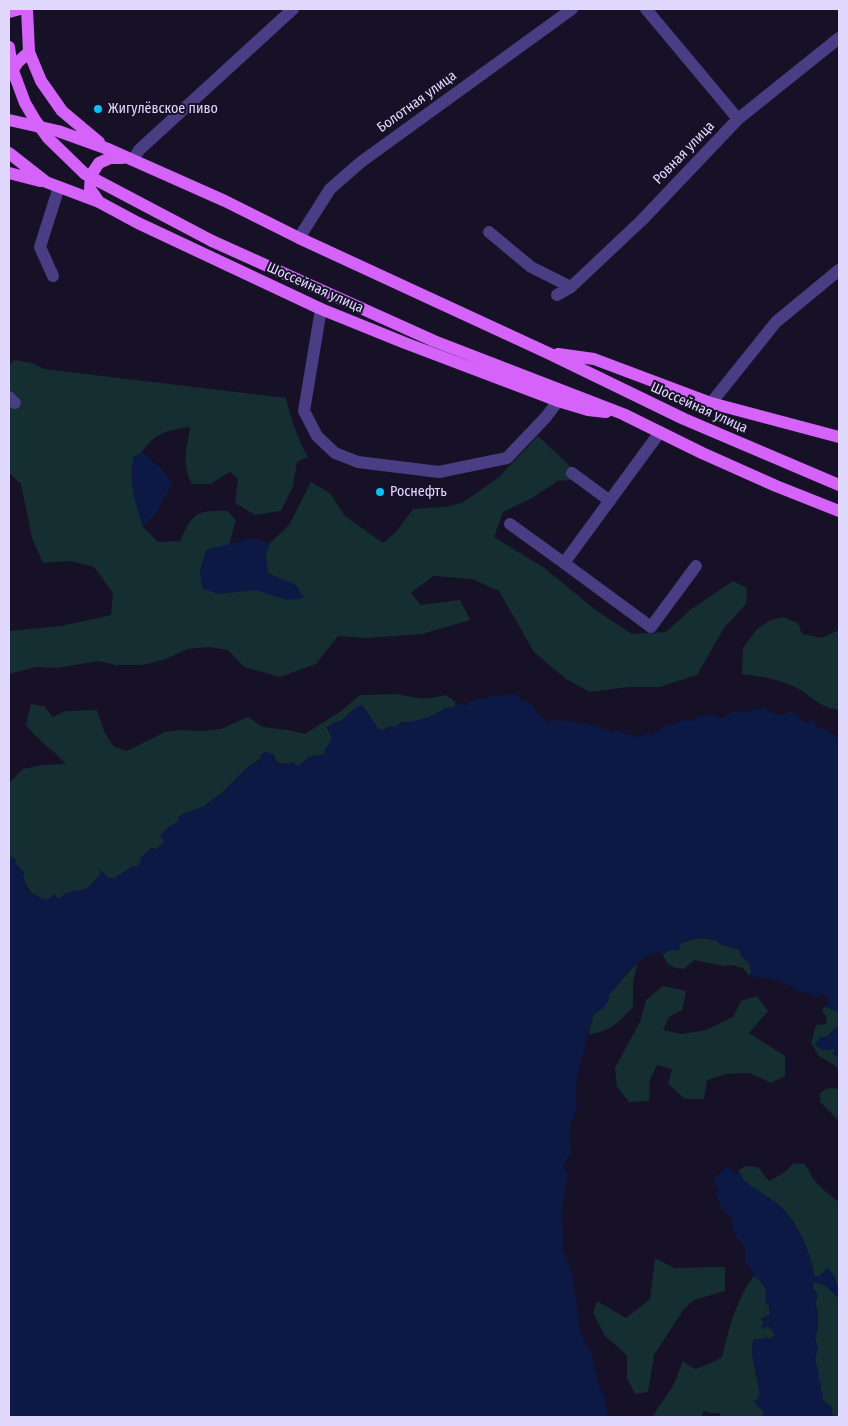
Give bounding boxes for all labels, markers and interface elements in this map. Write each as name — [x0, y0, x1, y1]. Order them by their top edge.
street label: Болотная улица — [374, 68, 460, 136]
place label: Жигулёвское пиво — [108, 101, 218, 117]
marker: Жигулёвское пиво — [92, 103, 104, 115]
street label: Ровная улица — [650, 118, 718, 188]
street label: Шоссейная улица — [264, 259, 366, 317]
street label: Шоссейная улица — [648, 379, 750, 437]
place label: Роснефть — [390, 484, 447, 500]
marker: Роснефть — [374, 486, 386, 498]

